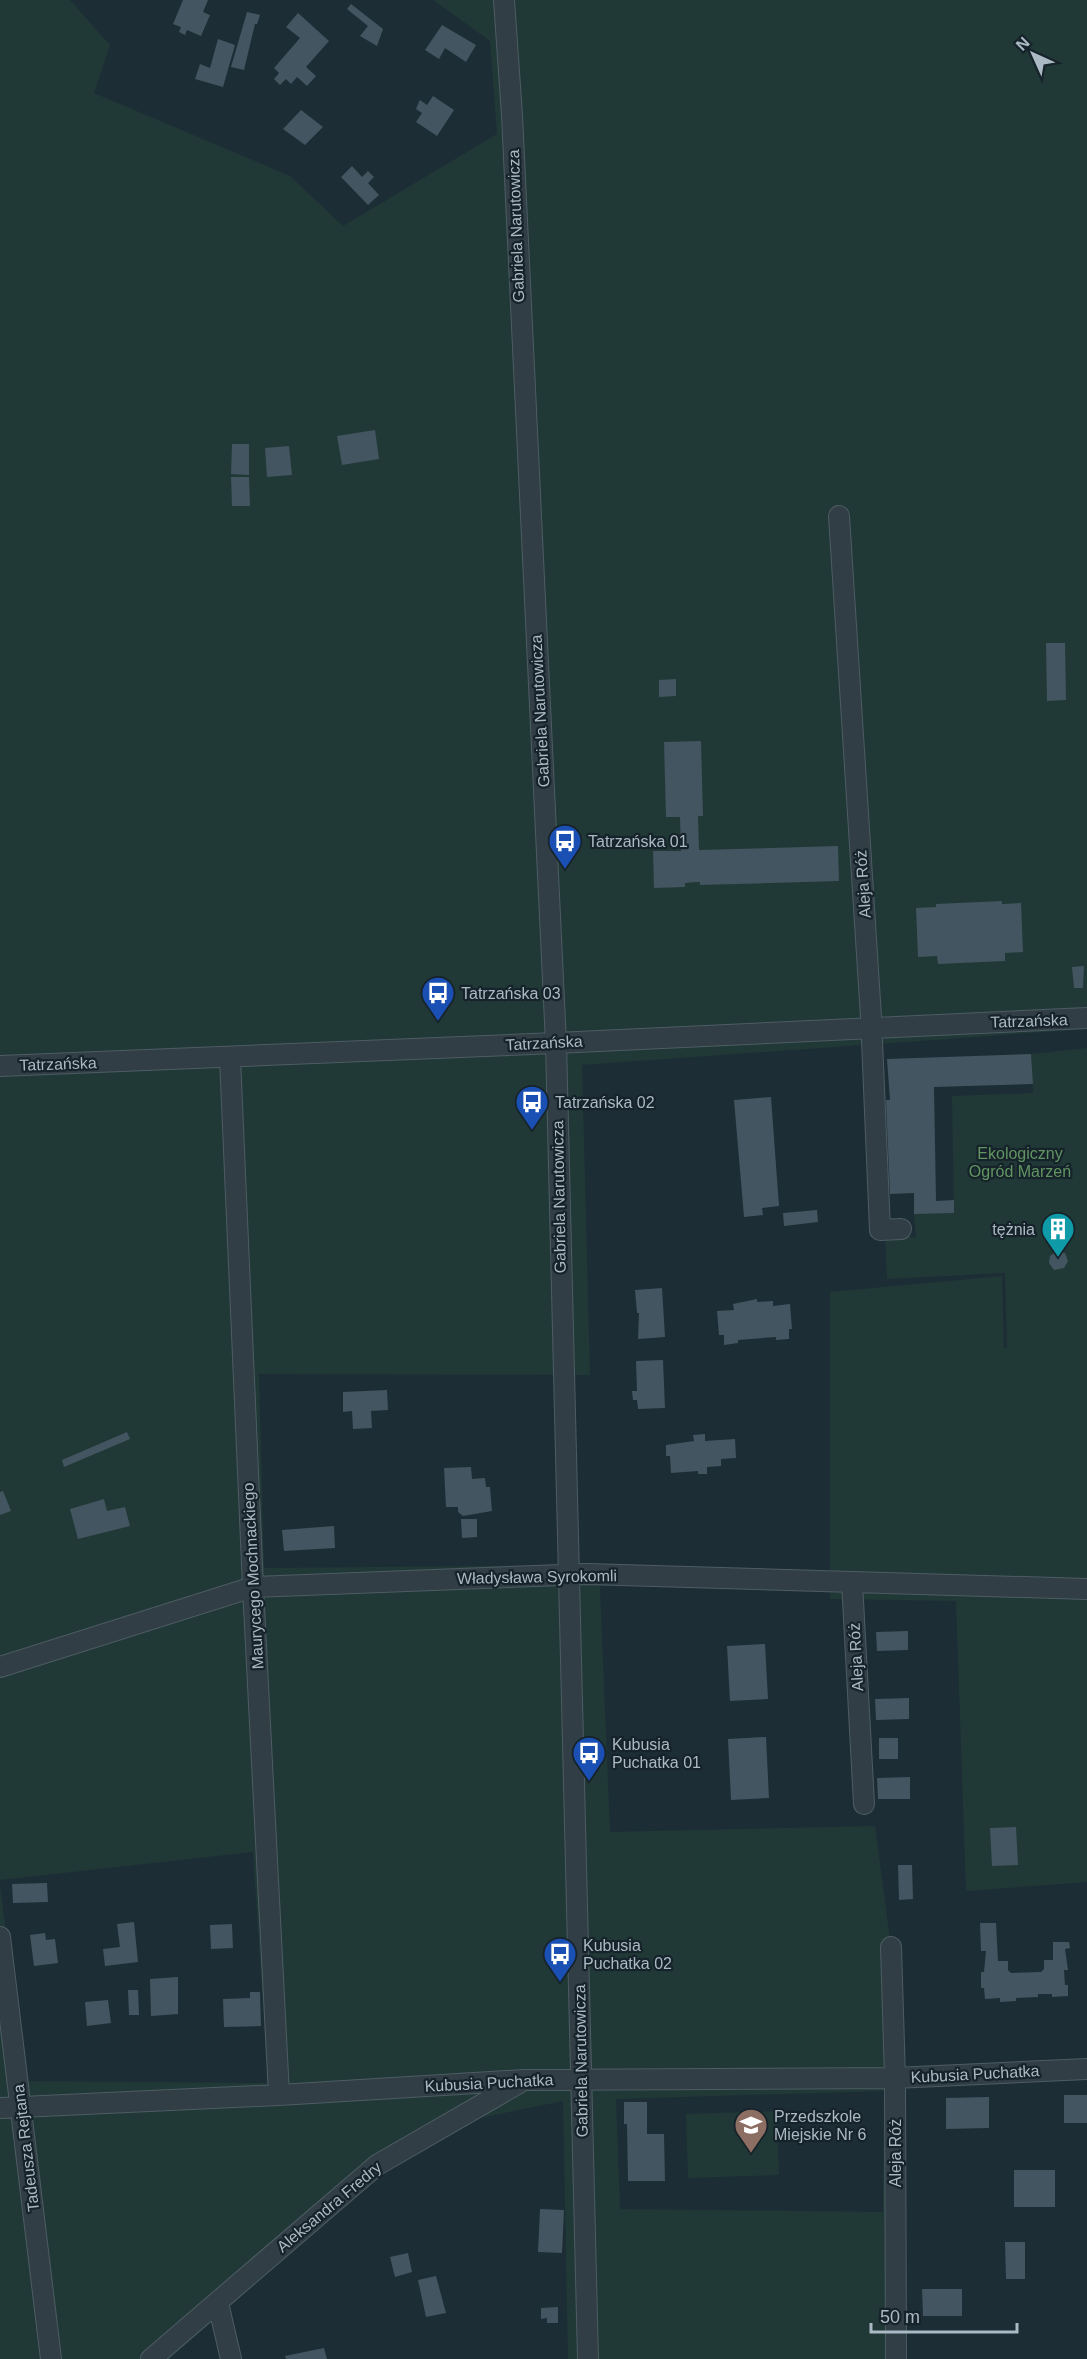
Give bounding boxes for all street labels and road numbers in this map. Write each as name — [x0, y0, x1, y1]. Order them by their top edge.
street label: Gabriela Narutowicza — [505, 149, 527, 303]
street label: Gabriela Narutowicza — [528, 634, 552, 788]
street label: Aleja Róż — [852, 849, 874, 919]
street label: Tatrzańska — [990, 1011, 1068, 1031]
street label: Tatrzańska — [505, 1032, 583, 1054]
street label: Tatrzańska — [19, 1054, 97, 1074]
street label: Gabriela Narutowicza — [549, 1120, 569, 1274]
street label: Maurycego Mochnackiego — [240, 1482, 266, 1670]
street label: Władysława Syrokomli — [457, 1567, 617, 1587]
street label: Aleja Róż — [846, 1622, 866, 1692]
street label: Gabriela Narutowicza — [571, 1984, 591, 2138]
street label: Kubusia Puchatka — [910, 2062, 1040, 2086]
street label: Kubusia Puchatka — [424, 2071, 554, 2095]
street label: Tadeusza Rejtana — [10, 2083, 42, 2213]
street label: Aleja Róż — [887, 2119, 904, 2187]
street label: Aleksandra Fredry — [273, 2158, 385, 2256]

